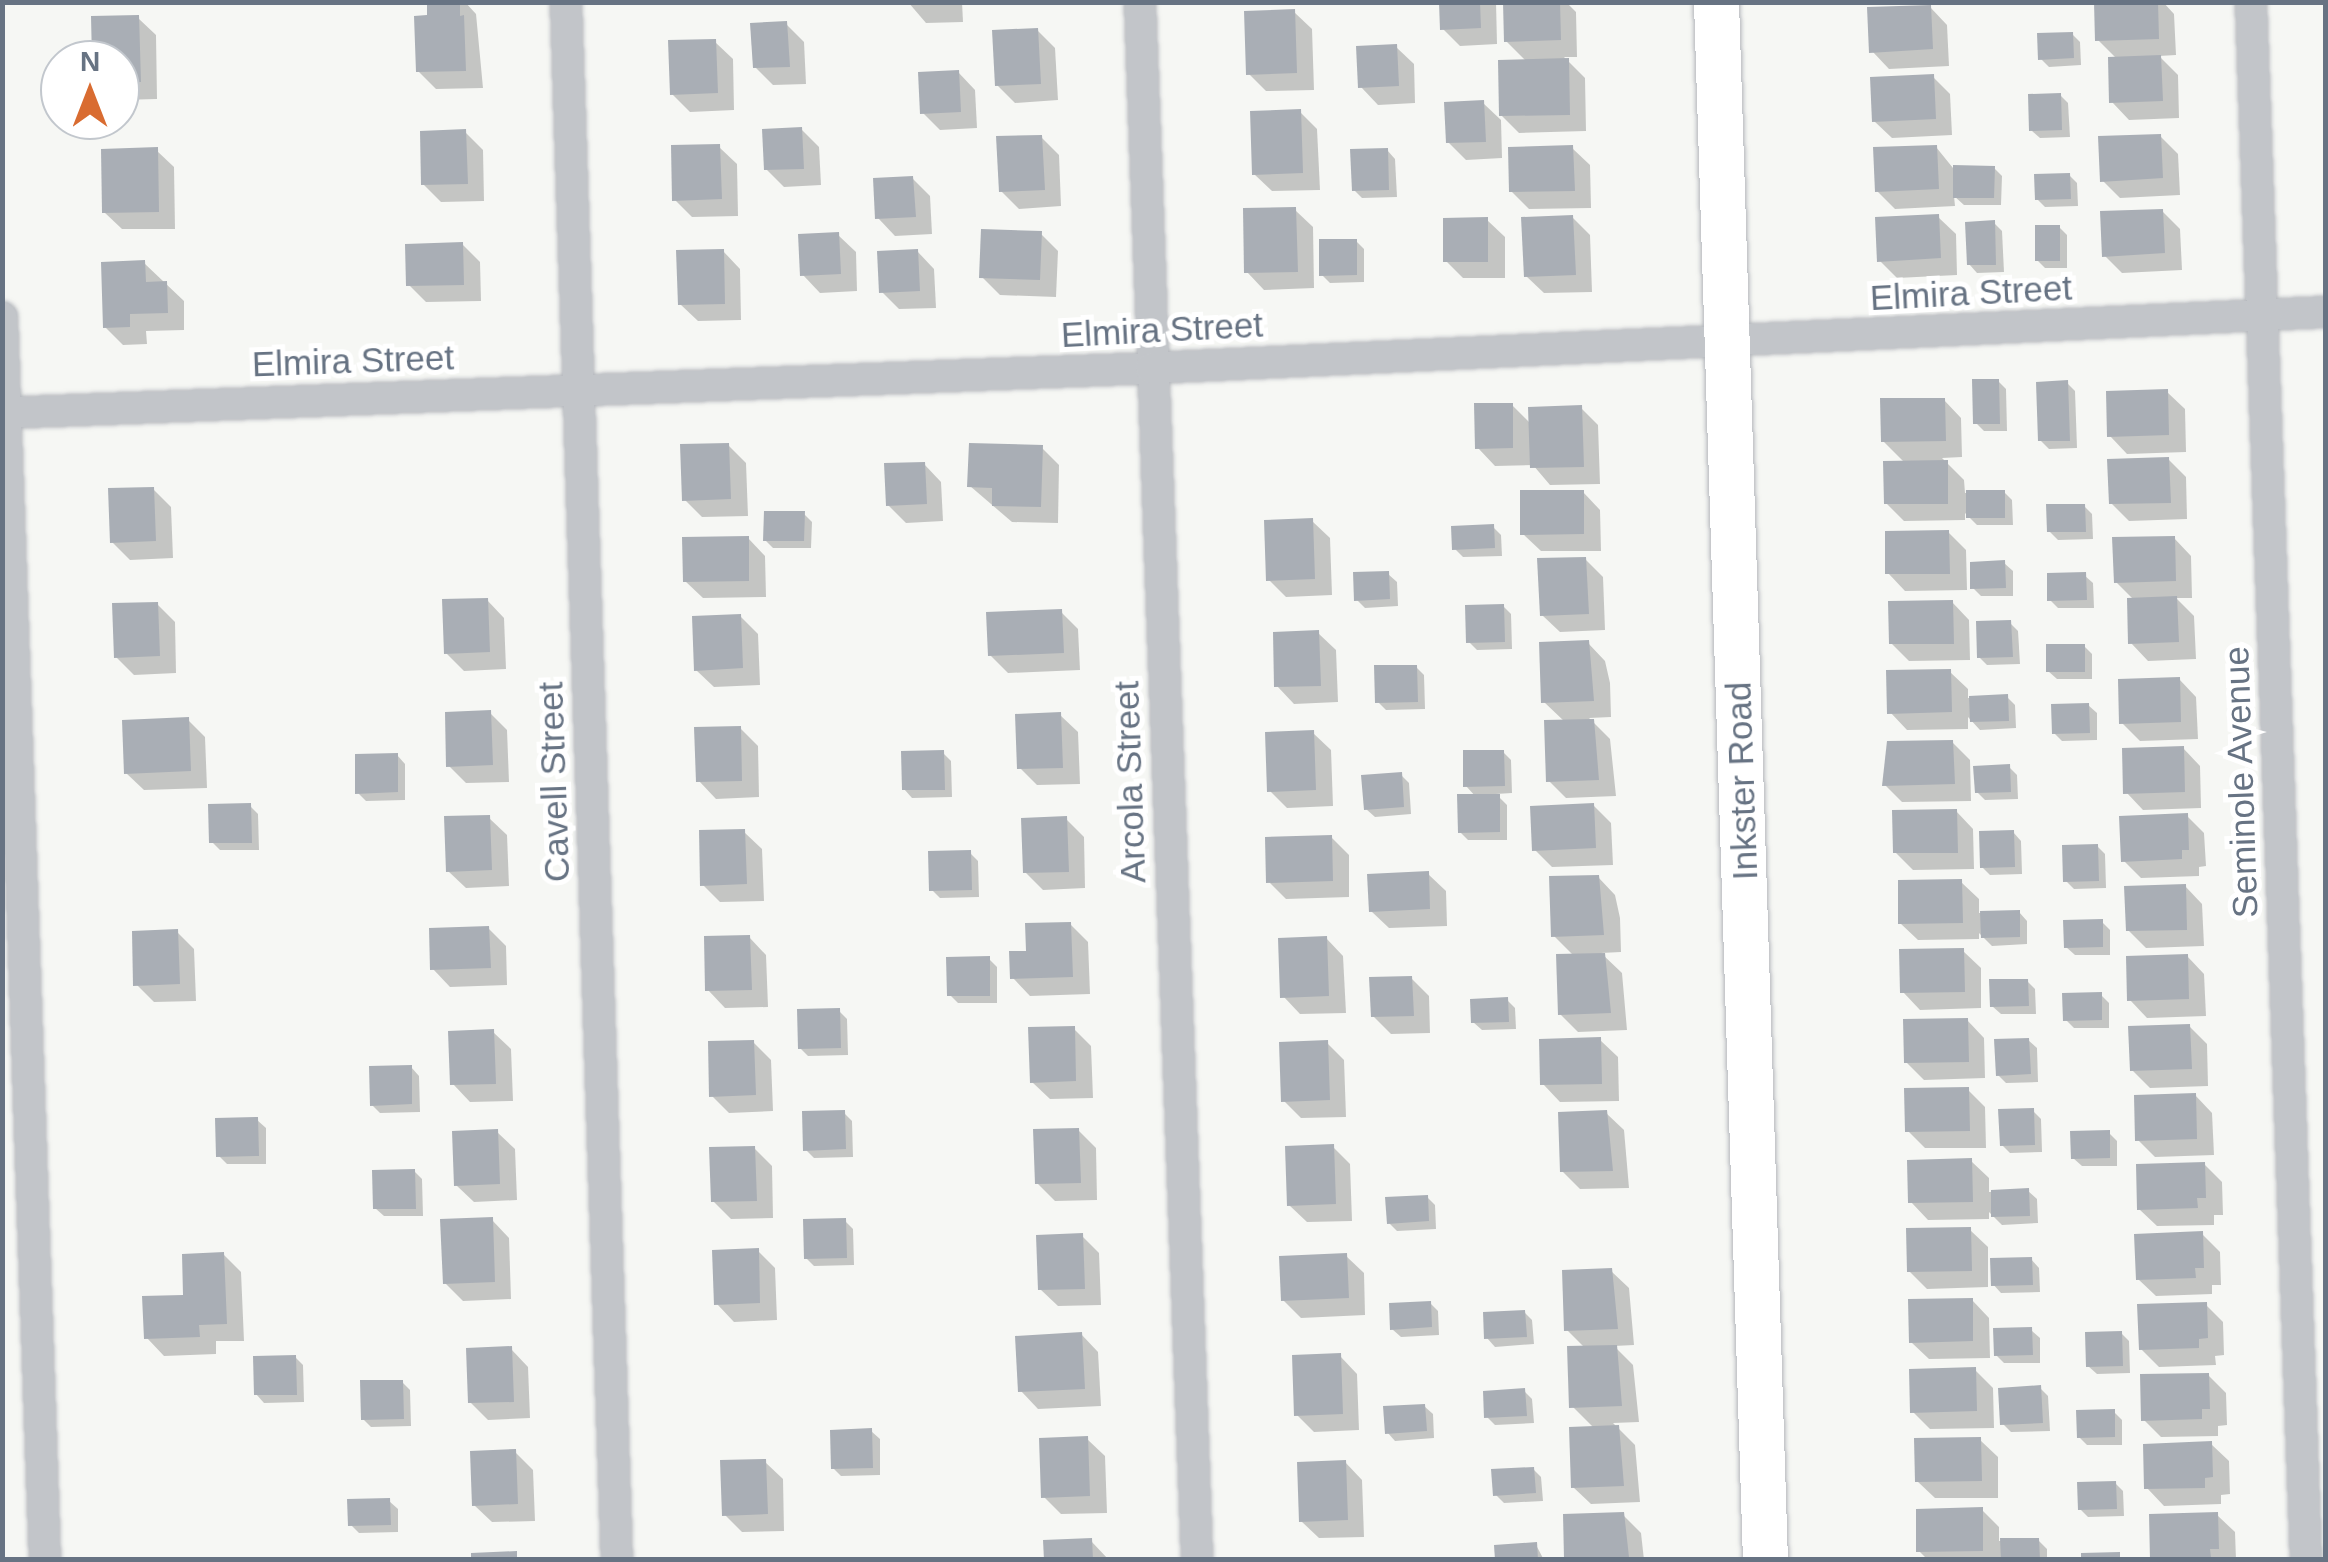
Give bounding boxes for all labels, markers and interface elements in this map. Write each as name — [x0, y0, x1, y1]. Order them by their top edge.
north arrow — [40, 40, 140, 140]
text: N — [80, 46, 100, 77]
street label: Elmira Street — [1869, 267, 2073, 319]
street label: Elmira Street — [1060, 304, 1264, 356]
street label: Elmira Street — [251, 336, 455, 386]
street label: Seminole Avenue — [2215, 644, 2267, 920]
street label: Arcola Street — [1105, 680, 1155, 884]
street label: Cavell Street — [530, 681, 578, 883]
street label: Inkster Road — [1718, 681, 1766, 881]

